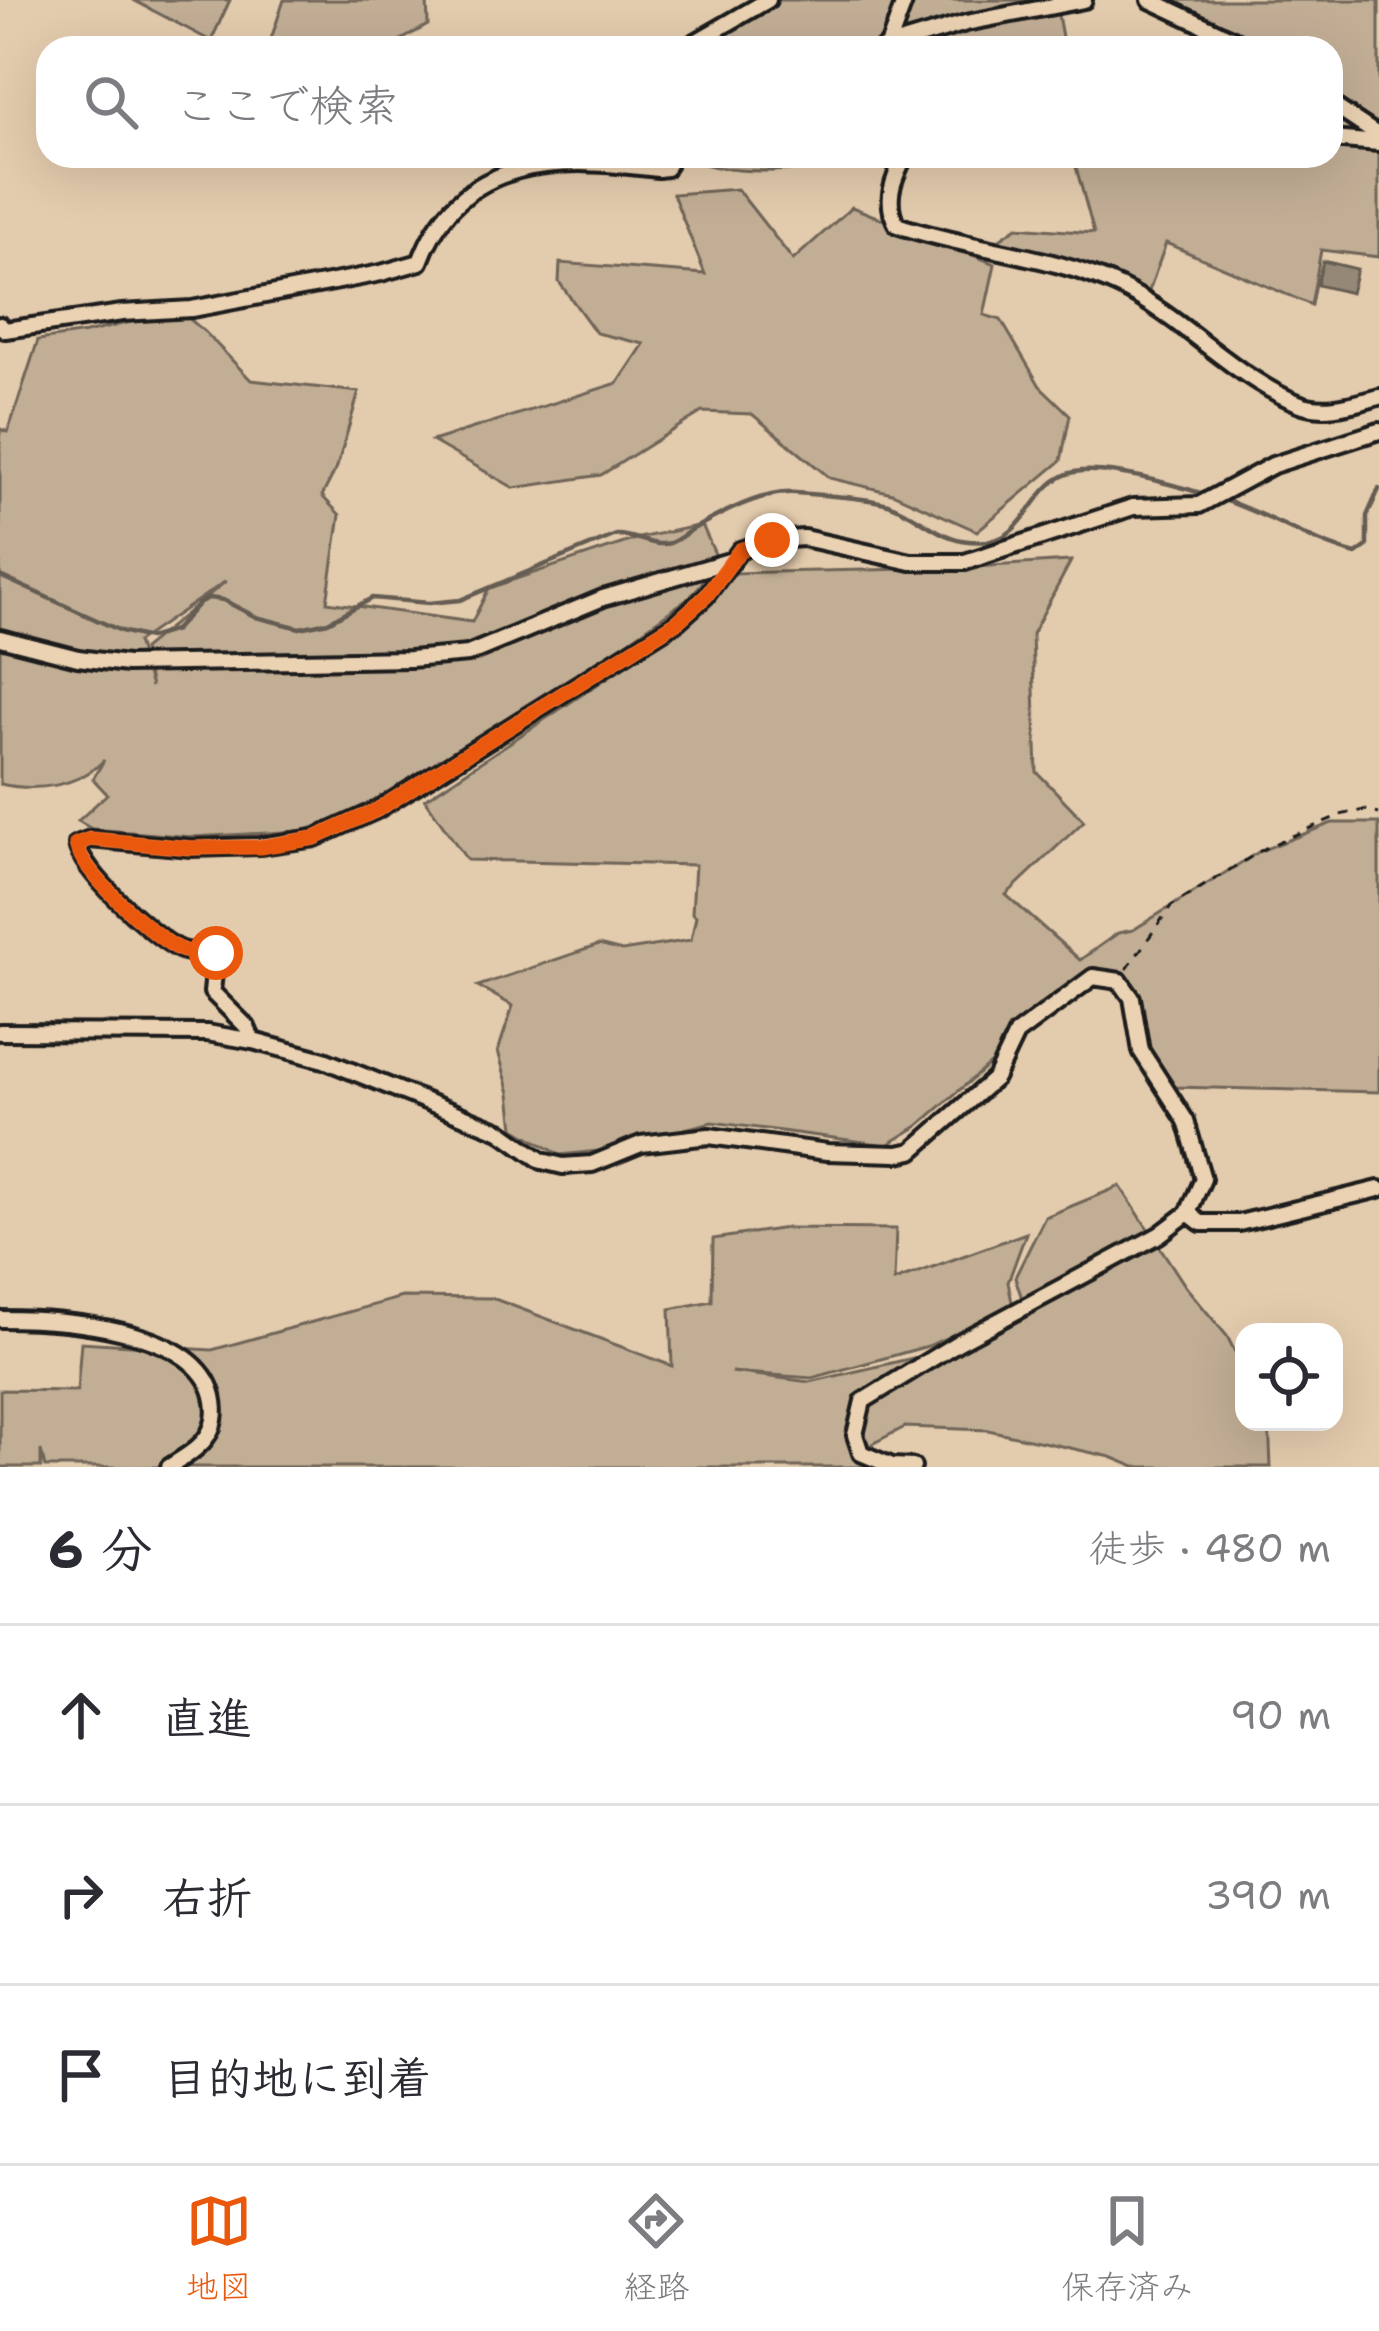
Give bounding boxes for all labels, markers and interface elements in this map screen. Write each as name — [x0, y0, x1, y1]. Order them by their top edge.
search box — [36, 36, 1343, 168]
icon: search — [78, 69, 144, 135]
text: ここで検索 — [174, 75, 399, 135]
route end — [745, 513, 799, 567]
route start — [189, 926, 243, 980]
map controls — [1235, 1323, 1343, 1431]
button: locate — [1235, 1323, 1343, 1431]
text: 6 分 — [48, 1515, 152, 1583]
text: 徒歩 · 480 m — [1088, 1522, 1331, 1574]
icon: ahead — [48, 1682, 114, 1748]
text: 直進 — [162, 1688, 252, 1748]
text: 90 m — [1230, 1689, 1331, 1741]
icon: right — [48, 1862, 114, 1928]
text: 右折 — [162, 1868, 252, 1928]
text: 390 m — [1205, 1869, 1331, 1921]
icon: arrive — [48, 2042, 114, 2108]
text: 目的地に到着 — [162, 2048, 432, 2108]
tab: 地図 — [186, 2188, 252, 2309]
tab: 経路 — [623, 2188, 689, 2309]
tab: 保存済み — [1061, 2188, 1193, 2309]

